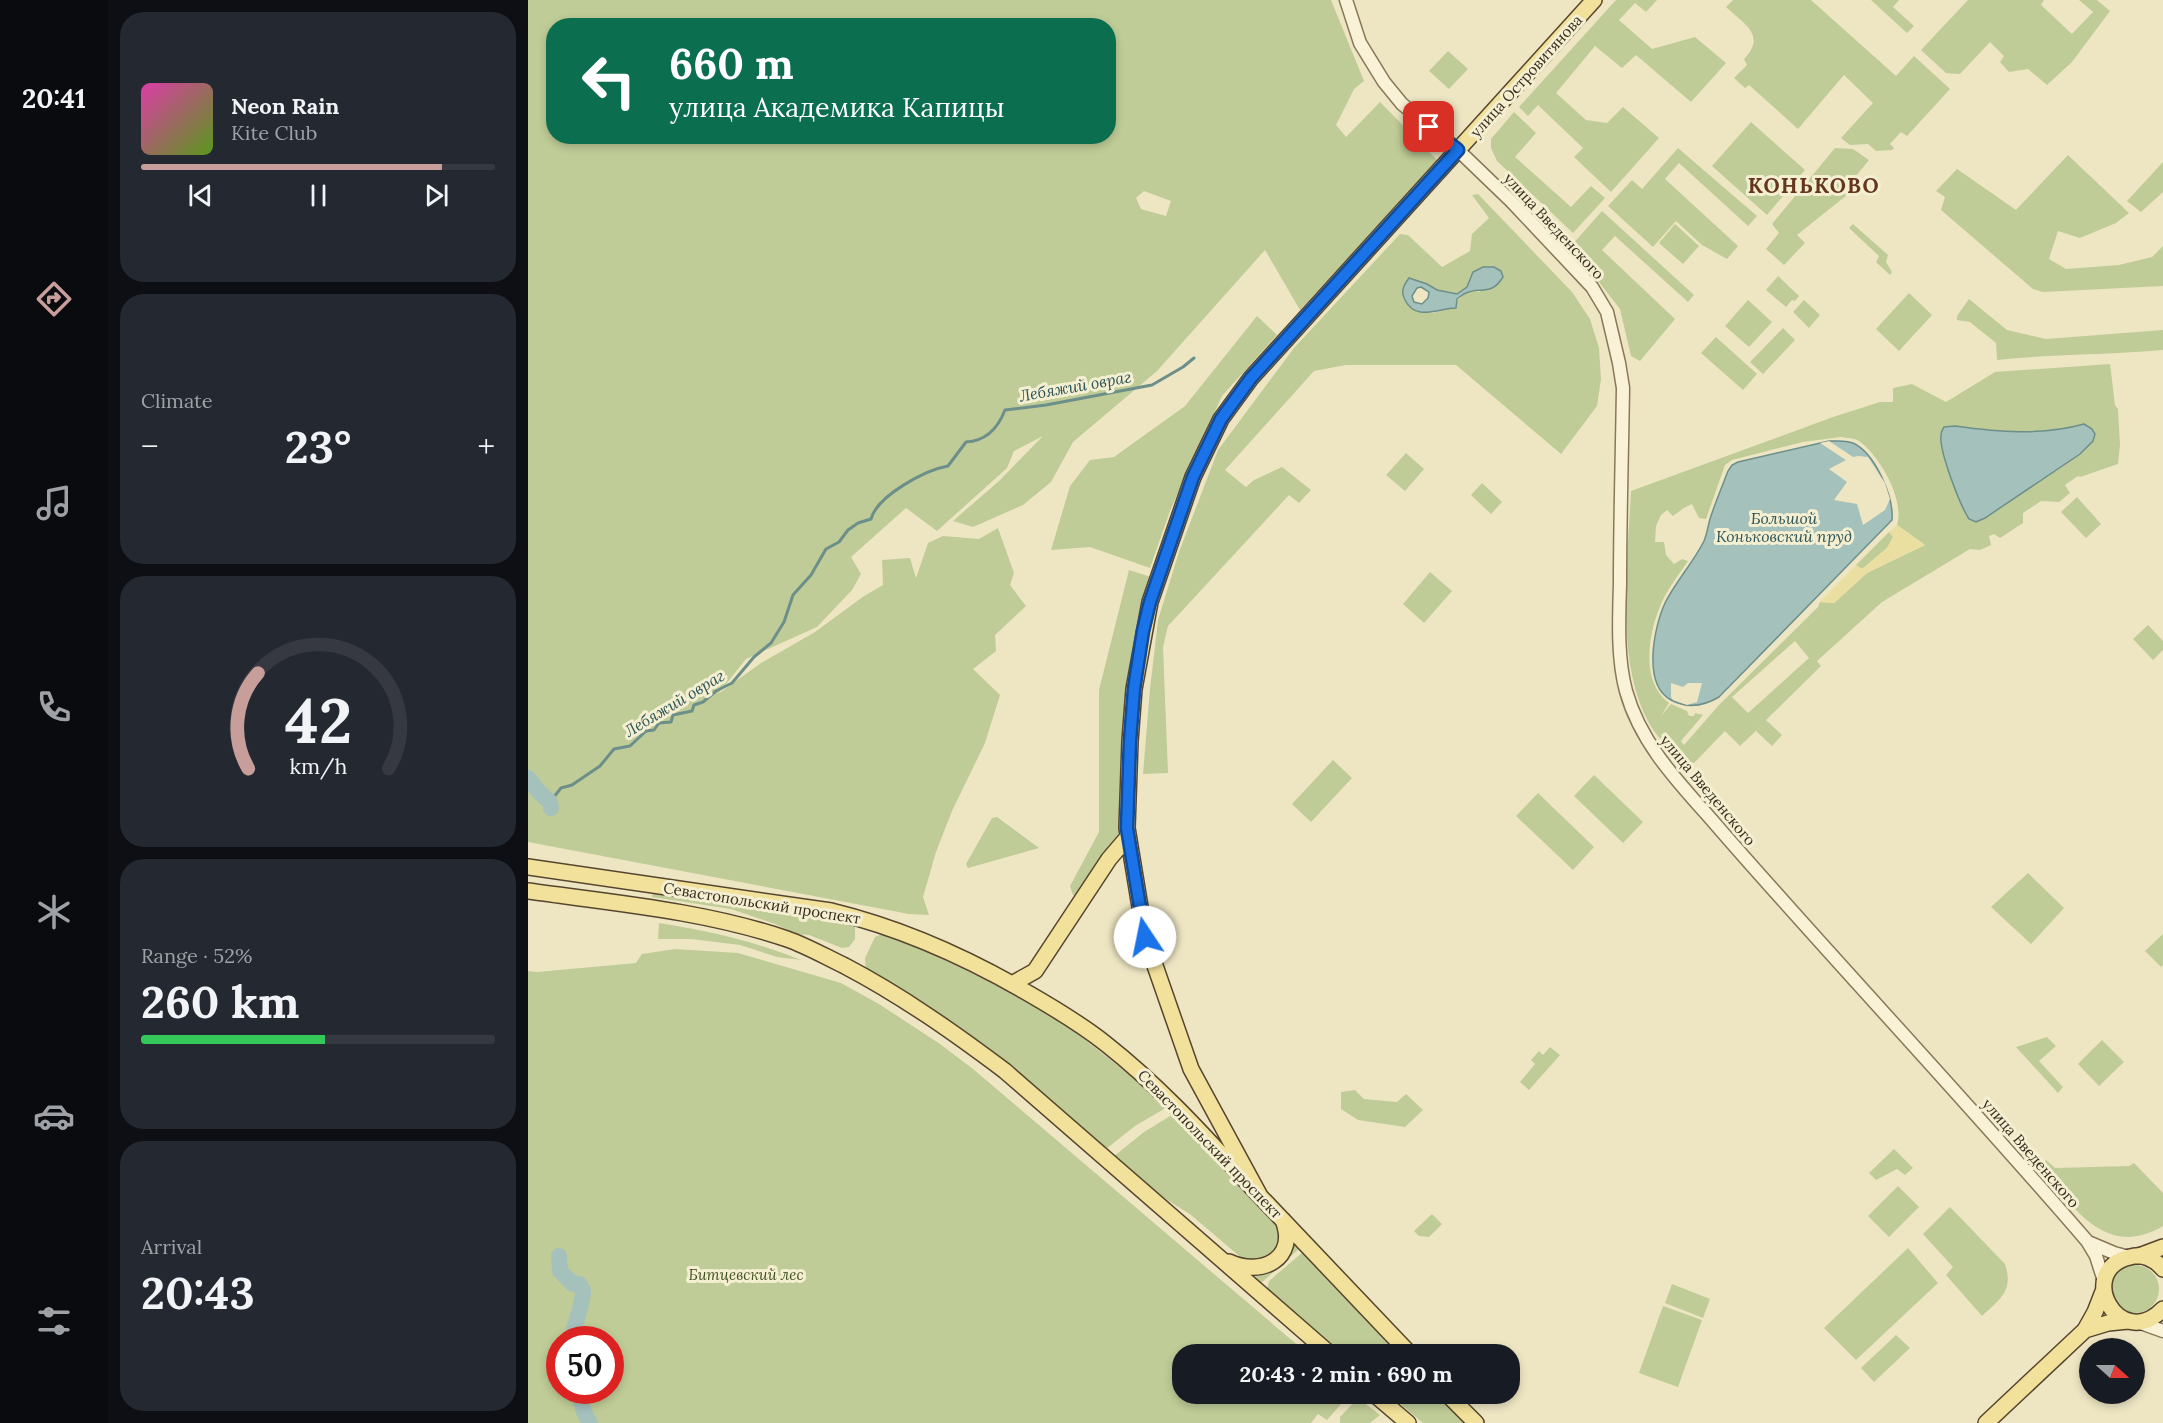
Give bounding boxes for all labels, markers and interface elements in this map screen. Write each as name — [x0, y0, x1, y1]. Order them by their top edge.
street label: улица Островитянова — [1466, 11, 1586, 141]
text: 660 m — [669, 37, 794, 91]
icon: left — [570, 42, 648, 120]
text: 20:41 — [22, 81, 86, 115]
text: улица Академика Капицы — [669, 90, 1005, 124]
text: Neon Rain — [231, 92, 339, 120]
pin — [1403, 101, 1454, 152]
icon: arrive — [1412, 110, 1445, 143]
text: Kite Club — [231, 120, 317, 145]
street label: улица Введенского — [1500, 169, 1608, 283]
district label: КОНЬКОВО — [1748, 172, 1880, 199]
icon: previous — [184, 179, 217, 212]
icon: pause — [302, 179, 335, 212]
icon: next — [420, 179, 453, 212]
icon: directions — [33, 278, 75, 320]
water label: Лебяжий овраг — [1017, 366, 1133, 406]
text: Climate — [141, 388, 213, 413]
text: 23° — [285, 418, 351, 475]
text: − — [141, 425, 159, 467]
text: + — [477, 425, 495, 467]
icon: music — [33, 482, 75, 524]
water label: Большой Коньковский пруд — [1716, 508, 1852, 546]
water label: Лебяжий овраг — [620, 665, 728, 741]
text: 42 — [284, 680, 352, 760]
icon: phone — [33, 686, 75, 728]
street label: улица Введенского — [1656, 731, 1760, 849]
text: km/h — [289, 752, 347, 780]
street label: Севастопольский проспект — [662, 878, 863, 928]
icon: climate — [33, 891, 75, 933]
position arrow — [1113, 905, 1177, 969]
text: Range · 52% — [141, 943, 252, 968]
text: 260 km — [141, 973, 299, 1030]
street label: Севастопольский проспект — [1134, 1066, 1286, 1223]
street label: улица Введенского — [1978, 1094, 2084, 1212]
icon: car — [33, 1095, 75, 1137]
text: Arrival — [141, 1234, 202, 1259]
text: 20:43 — [141, 1264, 255, 1321]
park label: Битцевский лес — [688, 1265, 804, 1284]
icon: filters — [33, 1300, 75, 1342]
speed limit sign: 50 — [546, 1326, 624, 1404]
north arrow — [2079, 1338, 2145, 1404]
map controls — [2079, 1338, 2145, 1404]
text: 20:43 · 2 min · 690 m — [1240, 1360, 1452, 1388]

